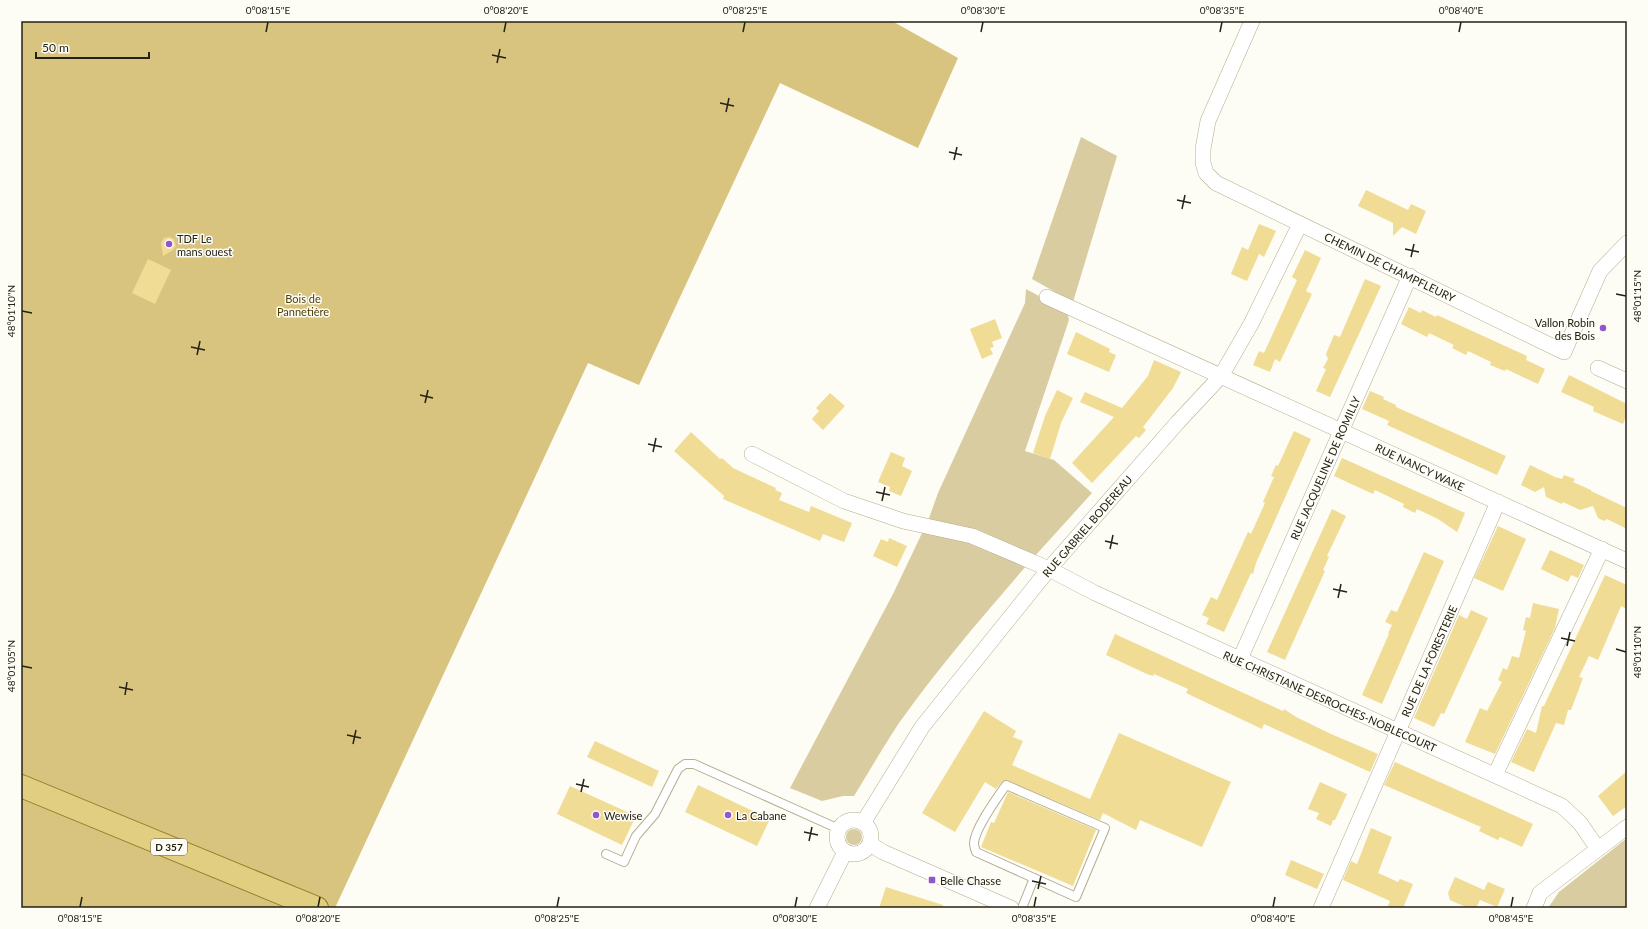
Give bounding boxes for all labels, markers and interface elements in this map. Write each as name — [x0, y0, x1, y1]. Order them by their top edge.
text: 0°08'15"E — [246, 4, 291, 16]
text: 0°08'20"E — [484, 4, 529, 16]
text: 0°08'25"E — [723, 4, 768, 16]
text: 0°08'30"E — [961, 4, 1006, 16]
text: 0°08'35"E — [1200, 4, 1245, 16]
text: 0°08'40"E — [1439, 4, 1484, 16]
scale bar — [36, 34, 149, 60]
text: 50 m — [42, 40, 69, 55]
street label: CHEMIN DE CHAMPFLEURY — [1322, 230, 1458, 304]
place label: TDF Le mans ouest — [177, 232, 232, 258]
marker: TDF Le mans ouest — [164, 239, 174, 249]
text: 48°01'15"N — [1631, 270, 1643, 322]
text: 48°01'10"N — [5, 285, 17, 337]
park label: Bois de Pannetière — [277, 292, 329, 318]
place label: Vallon Robin des Bois — [1535, 316, 1595, 342]
marker: Vallon Robin des Bois — [1598, 323, 1608, 333]
street label: RUE JACQUELINE DE ROMILLY — [1287, 394, 1363, 542]
street label: RUE NANCY WAKE — [1373, 441, 1467, 493]
street label: RUE GABRIEL BODEREAU — [1039, 473, 1135, 579]
street label: RUE DE LA FORESTERIE — [1399, 603, 1459, 719]
text: 48°01'10"N — [1631, 626, 1643, 678]
text: 48°01'05"N — [5, 640, 17, 692]
street label: RUE CHRISTIANE DESROCHES-NOBLECOURT — [1221, 648, 1439, 754]
place label: Wewise — [604, 809, 643, 822]
place label: La Cabane — [736, 809, 787, 822]
marker: Wewise — [591, 810, 601, 820]
marker: La Cabane — [723, 810, 733, 820]
road number: D 357 — [151, 839, 187, 855]
place label: Belle Chasse — [940, 874, 1001, 887]
marker: Belle Chasse — [927, 875, 937, 885]
text: 0°08'15"E — [58, 912, 103, 924]
text: 0°08'20"E — [296, 912, 341, 924]
text: 0°08'25"E — [535, 912, 580, 924]
text: 0°08'30"E — [773, 912, 818, 924]
text: 0°08'35"E — [1012, 912, 1057, 924]
text: 0°08'40"E — [1251, 912, 1296, 924]
text: 0°08'45"E — [1489, 912, 1534, 924]

